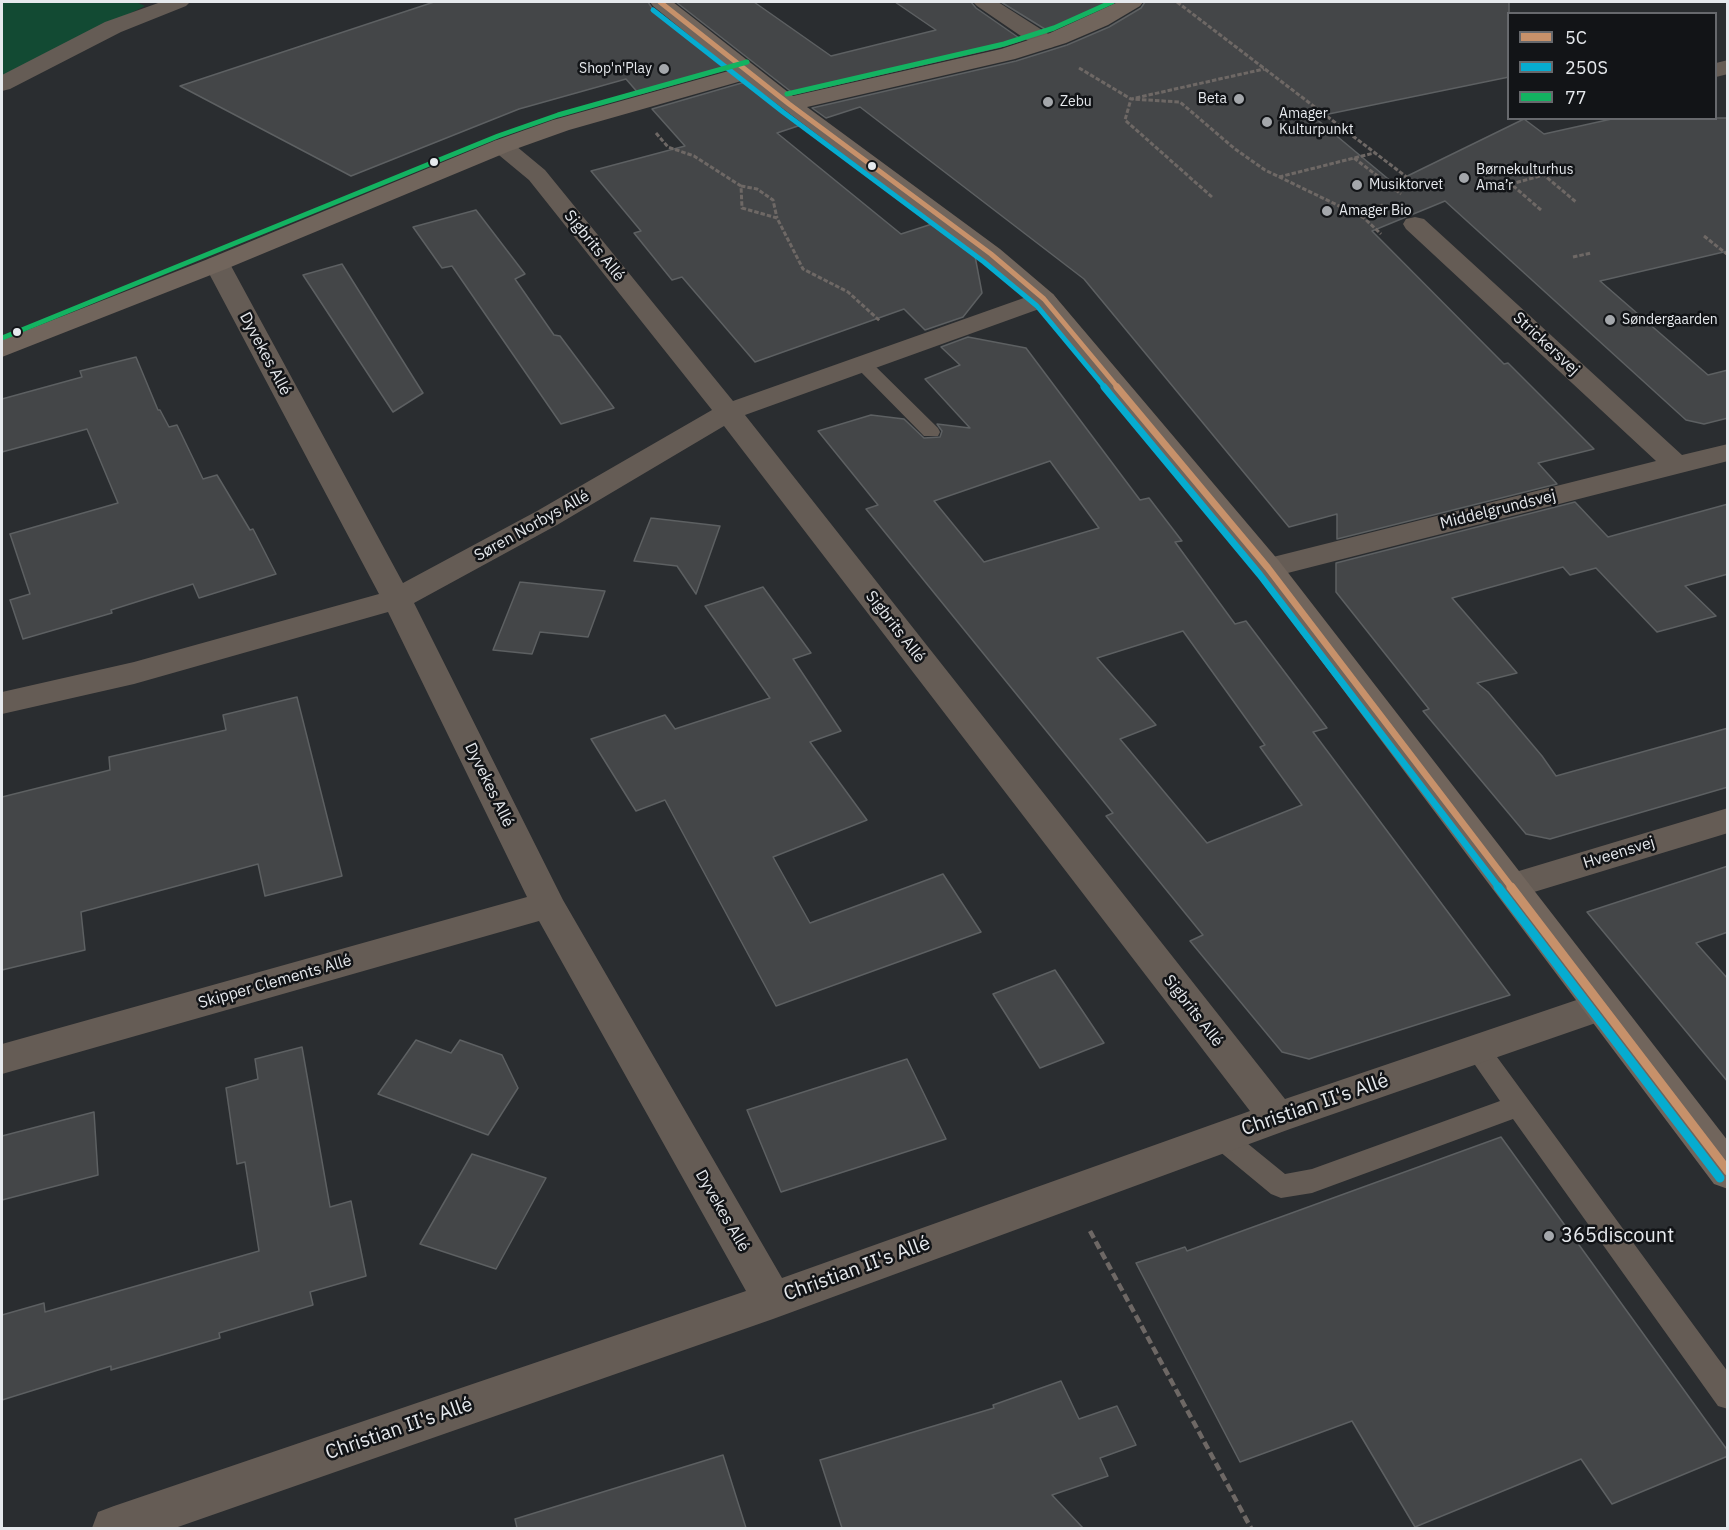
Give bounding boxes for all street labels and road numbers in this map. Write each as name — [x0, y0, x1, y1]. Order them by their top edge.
street label: Sigbrits Allé — [560, 207, 628, 285]
street label: Strickersvej — [1509, 308, 1583, 380]
street label: Dyvekes Allé — [235, 309, 295, 399]
street label: Søren Norbys Allé — [471, 486, 593, 566]
street label: Middelgrundsvej — [1438, 486, 1558, 534]
street label: Sigbrits Allé — [861, 587, 929, 667]
street label: Dyvekes Allé — [460, 740, 518, 830]
street label: Hveensvej — [1581, 833, 1657, 873]
street label: Skipper Clements Allé — [196, 951, 354, 1013]
street label: Sigbrits Allé — [1159, 971, 1227, 1051]
street label: Christian II's Allé — [1238, 1069, 1392, 1141]
street label: Dyvekes Allé — [691, 1167, 753, 1255]
street label: Christian II's Allé — [780, 1231, 934, 1307]
street label: Christian II's Allé — [322, 1393, 476, 1465]

